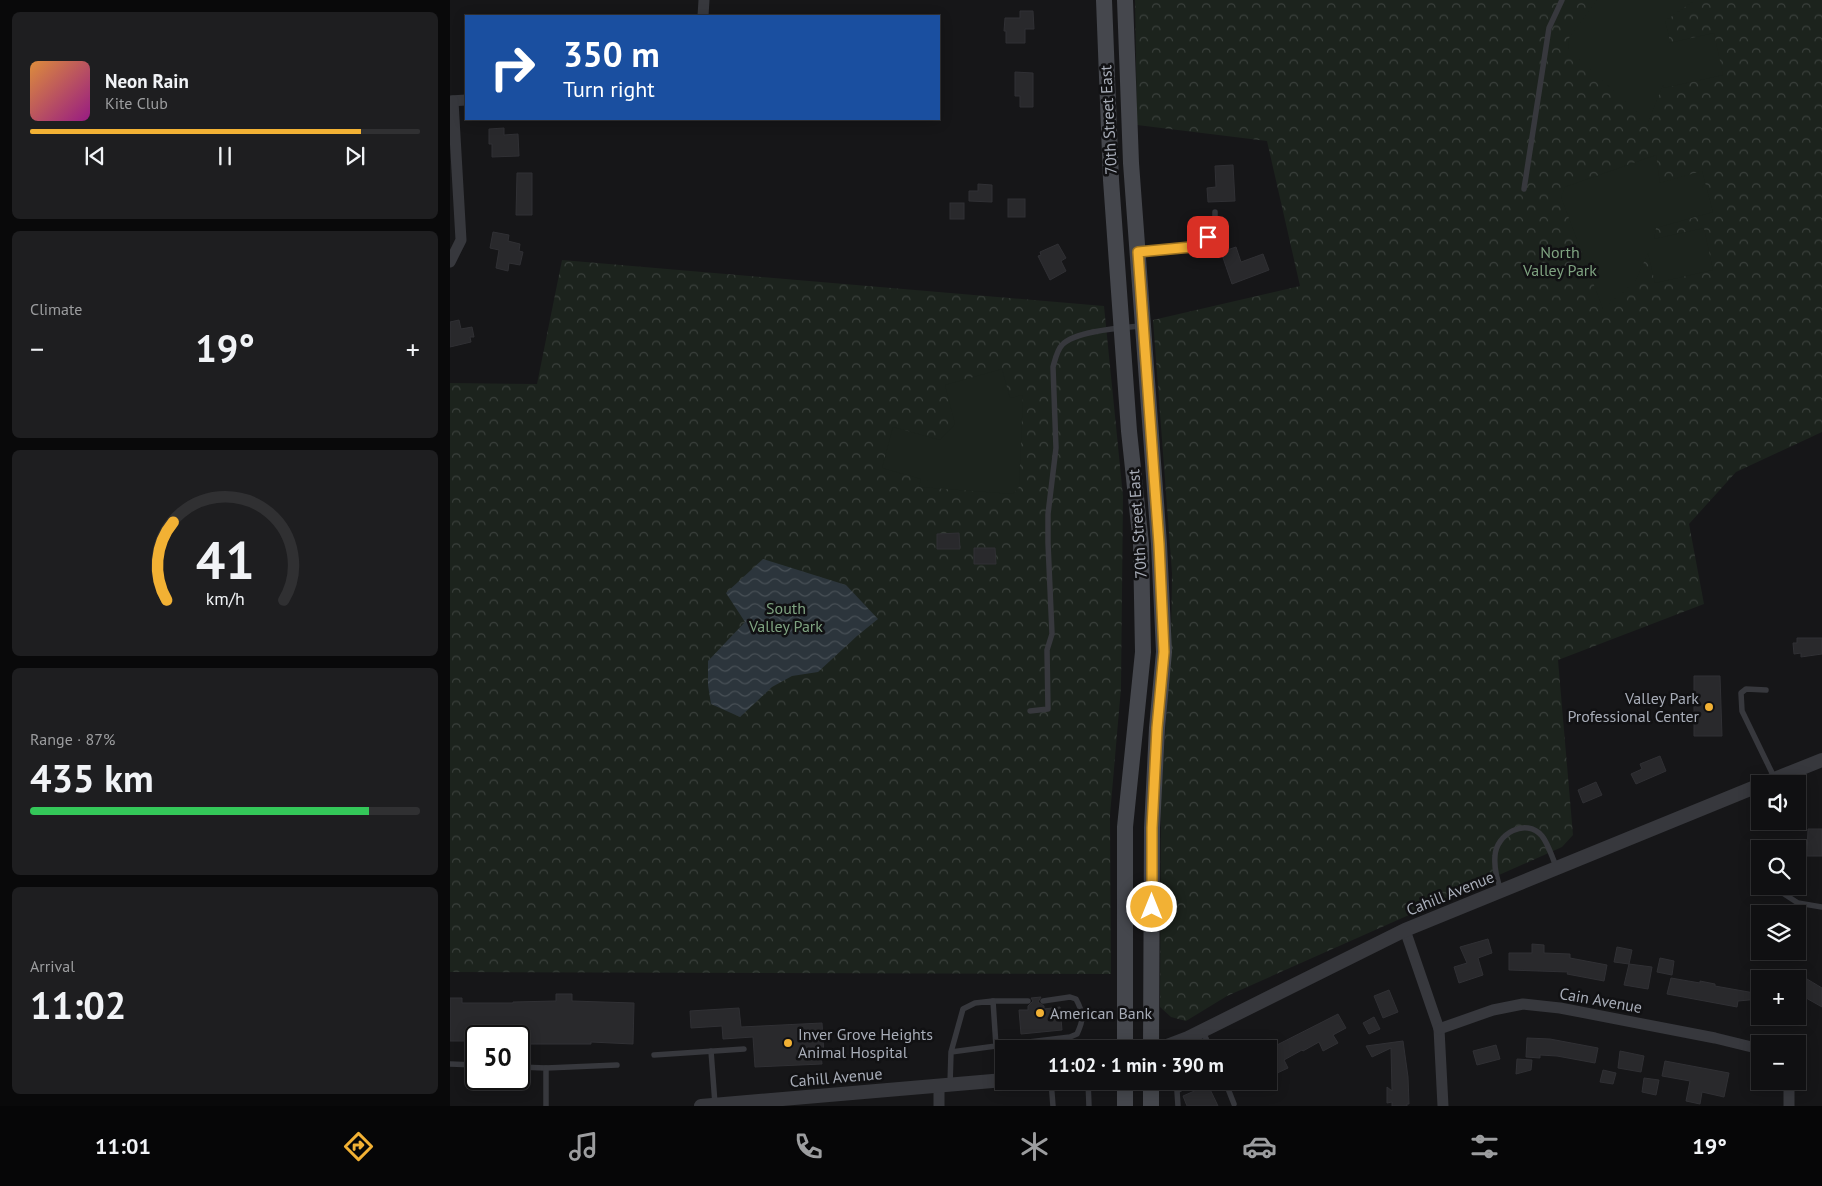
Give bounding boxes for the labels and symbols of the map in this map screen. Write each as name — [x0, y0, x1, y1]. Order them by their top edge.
street label: 70th Street East — [1095, 64, 1121, 175]
pin — [1187, 216, 1229, 258]
park label: North Valley Park — [1522, 242, 1597, 280]
street label: 70th Street East — [1123, 468, 1151, 579]
park label: South Valley Park — [748, 598, 823, 636]
place label: Valley Park Professional Center — [1567, 688, 1700, 726]
marker: Valley Park Professional Center — [1703, 701, 1715, 713]
street label: Cahill Avenue — [1403, 866, 1497, 920]
position arrow — [1125, 880, 1177, 932]
street label: Cain Avenue — [1558, 983, 1644, 1017]
place label: American Bank — [1050, 1003, 1152, 1023]
marker: American Bank — [1034, 1007, 1046, 1019]
place label: Inver Grove Heights Animal Hospital — [798, 1024, 933, 1062]
speed limit sign: 50 — [465, 1025, 530, 1090]
marker: Inver Grove Heights Animal Hospital — [782, 1037, 794, 1049]
street label: Cahill Avenue — [789, 1063, 883, 1091]

